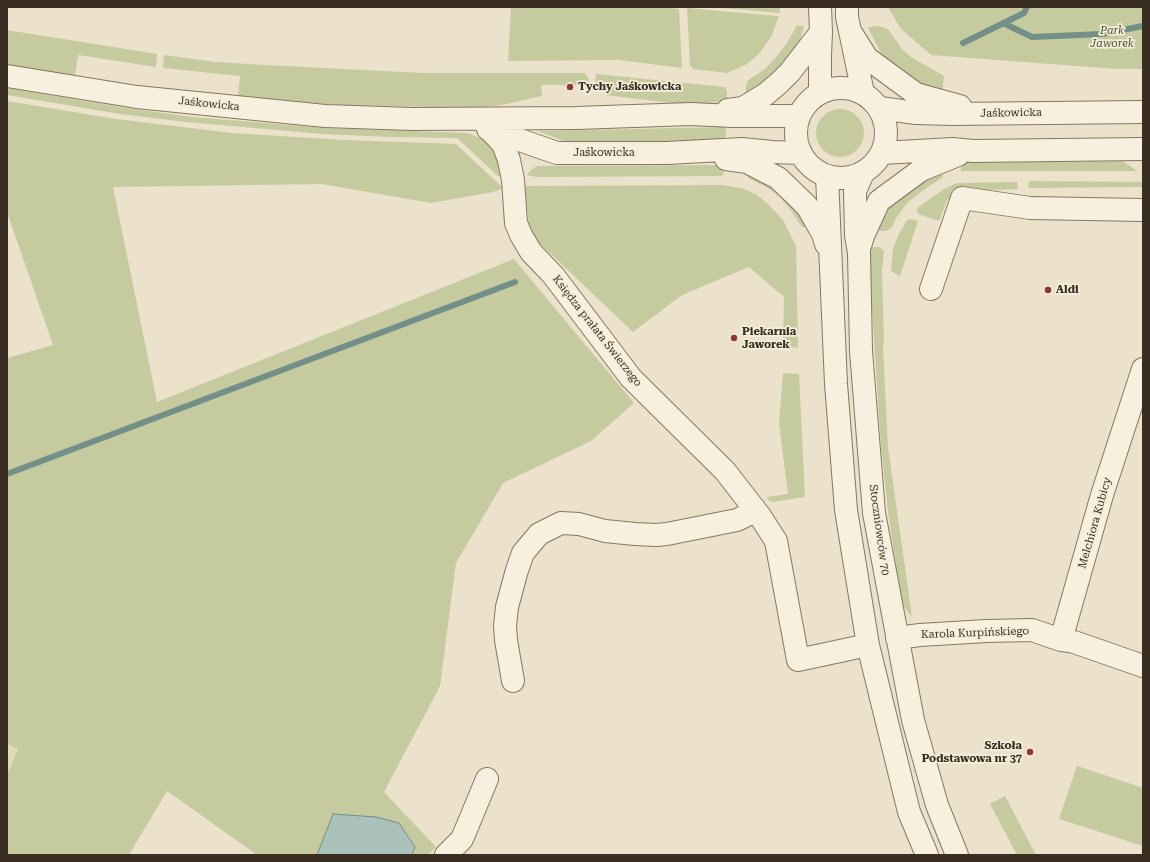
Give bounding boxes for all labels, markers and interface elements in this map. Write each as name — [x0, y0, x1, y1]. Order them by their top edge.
park label: Park Jaworek — [1090, 24, 1134, 50]
place label: Tychy Jaśkowicka — [578, 80, 681, 94]
marker: Tychy Jaśkowicka — [565, 82, 575, 92]
street label: Jaśkowicka — [178, 94, 240, 114]
street label: Jaśkowicka — [980, 106, 1042, 120]
street label: Jaśkowicka — [573, 146, 635, 160]
street label: Księdza prałata Świerzego — [549, 273, 645, 389]
place label: Aldi — [1056, 283, 1079, 297]
marker: Aldi — [1043, 285, 1053, 295]
place label: Piekarnia Jaworek — [742, 325, 796, 351]
marker: Piekarnia Jaworek — [729, 333, 739, 343]
street label: Melchiora Kubicy — [1076, 476, 1114, 570]
street label: Stoczniowców 70 — [866, 484, 892, 576]
street label: Karola Kurpińskiego — [921, 625, 1029, 641]
place label: Szkoła Podstawowa nr 37 — [922, 739, 1022, 765]
marker: Szkoła Podstawowa nr 37 — [1025, 747, 1035, 757]

